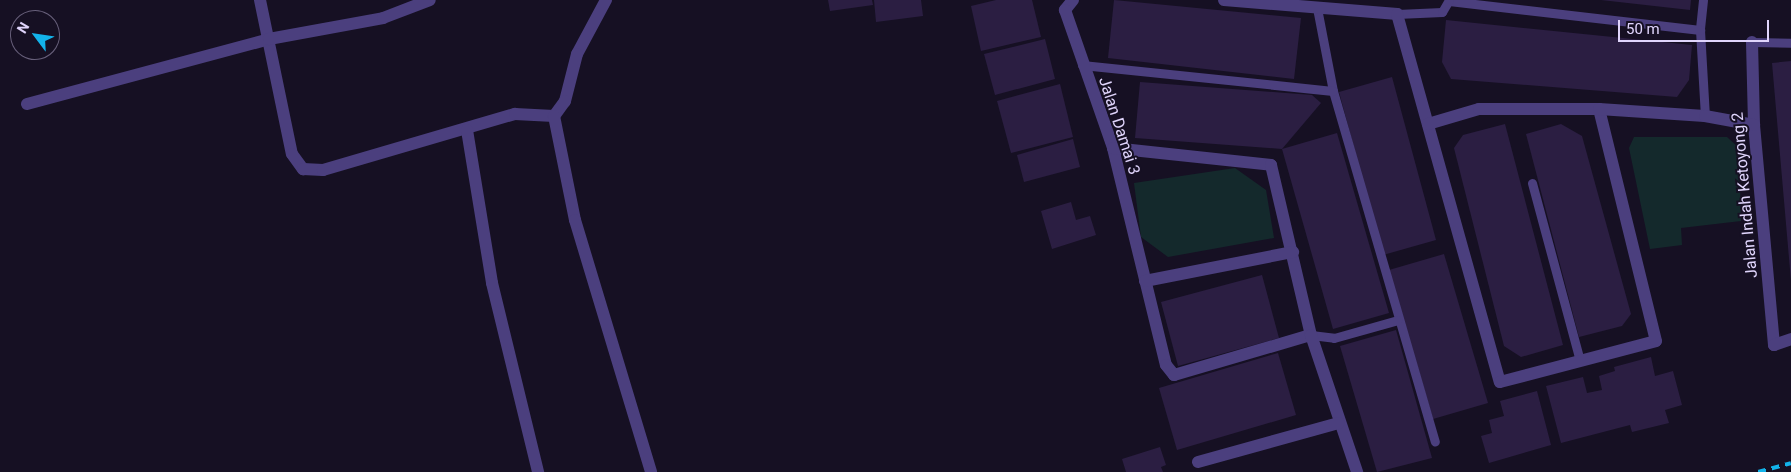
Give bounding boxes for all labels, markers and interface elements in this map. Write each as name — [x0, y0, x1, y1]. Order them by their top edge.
north arrow — [10, 10, 60, 60]
scale bar — [1621, 10, 1772, 42]
text: N — [14, 19, 32, 36]
text: 50 m — [1626, 20, 1660, 38]
street label: Jalan Damai 3 — [1094, 75, 1144, 177]
street label: Jalan Indah Ketoyong 2 — [1728, 111, 1762, 279]

